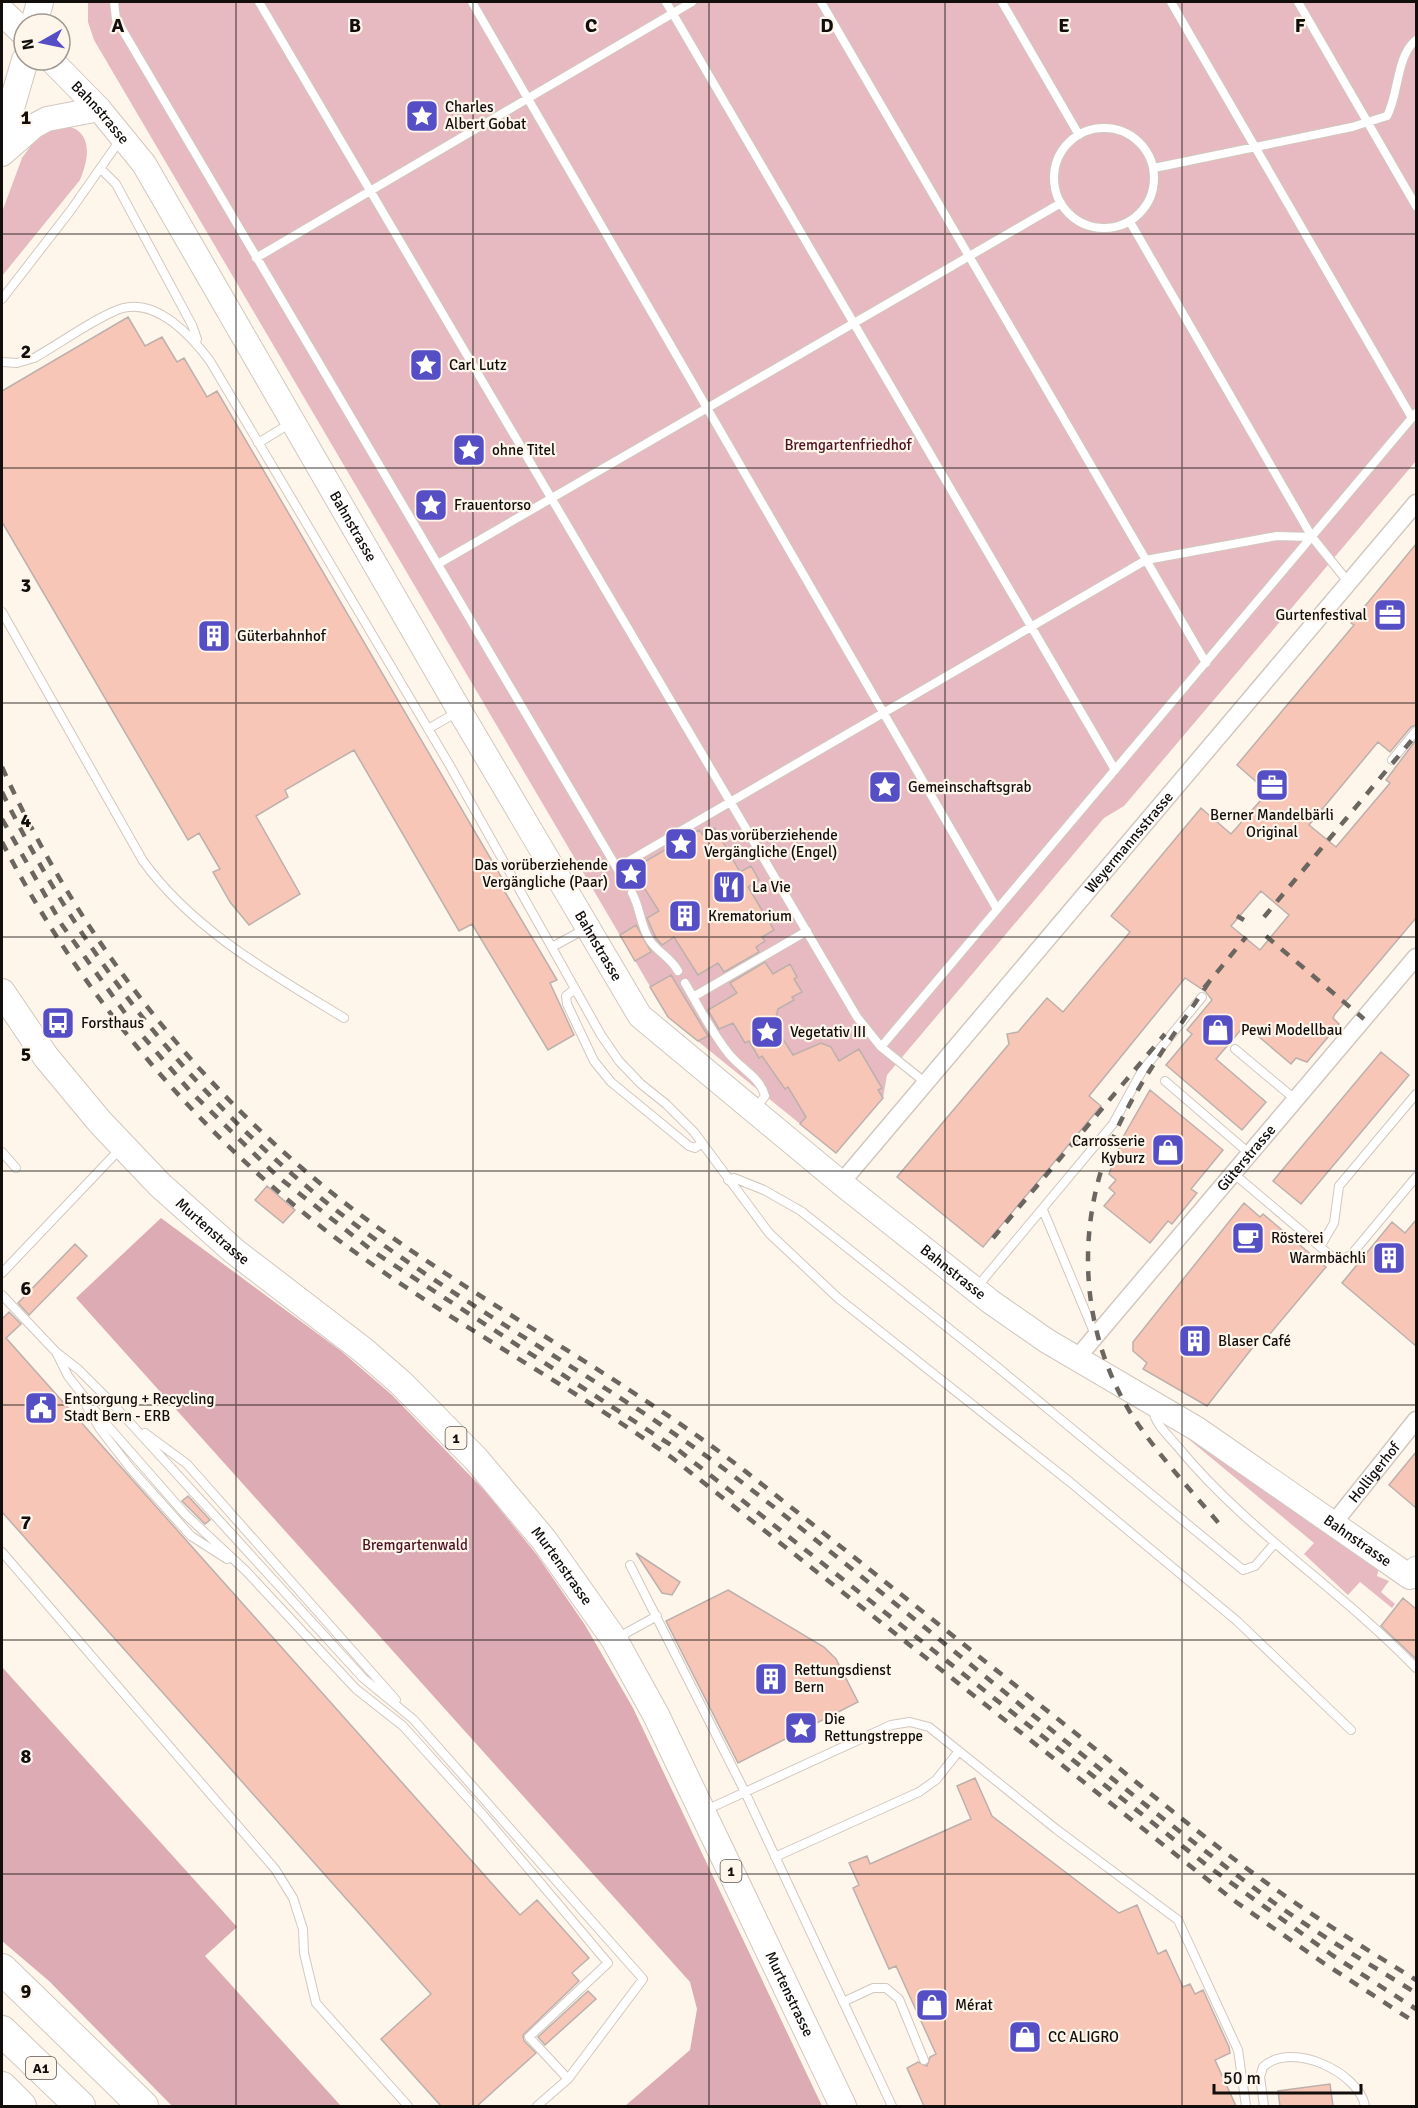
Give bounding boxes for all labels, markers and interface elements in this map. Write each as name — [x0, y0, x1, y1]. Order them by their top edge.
north arrow — [12, 12, 72, 72]
text: A — [112, 13, 125, 38]
text: B — [349, 13, 361, 38]
text: C — [585, 13, 597, 38]
text: D — [820, 13, 834, 38]
text: E — [1058, 13, 1070, 38]
text: F — [1295, 13, 1306, 38]
text: N — [17, 37, 39, 51]
street label: Bahnstrasse — [67, 77, 133, 148]
place icon: Charles Albert Gobat — [404, 98, 440, 134]
place label: Charles Albert Gobat — [445, 98, 526, 133]
text: 1 — [21, 105, 32, 130]
text: 2 — [21, 339, 31, 364]
place icon: Carl Lutz — [408, 347, 444, 383]
place label: Carl Lutz — [449, 356, 507, 374]
place icon: ohne Titel — [451, 432, 487, 468]
park label: Bremgartenfriedhof — [784, 436, 913, 454]
place label: ohne Titel — [492, 441, 555, 459]
place icon: Frauentorso — [413, 487, 449, 523]
street label: Bahnstrasse — [326, 488, 381, 565]
place label: Frauentorso — [454, 496, 531, 514]
text: 3 — [21, 573, 31, 598]
office icon: Gurtenfestival — [1372, 597, 1408, 633]
place label: Gurtenfestival — [1275, 606, 1367, 624]
building icon: Güterbahnhof — [196, 618, 232, 654]
place label: Güterbahnhof — [237, 627, 327, 645]
office icon: Berner Mandelbärli Original — [1254, 767, 1290, 803]
place icon: Gemeinschaftsgrab — [867, 769, 903, 805]
place label: Gemeinschaftsgrab — [908, 778, 1032, 796]
street label: Weyermannsstrasse — [1081, 788, 1177, 897]
place label: Berner Mandelbärli Original — [1210, 806, 1334, 841]
text: 4 — [21, 808, 32, 833]
place icon: Das vorüberziehende Vergängliche (Engel) — [663, 826, 699, 862]
place label: Das vorüberziehende Vergängliche (Engel) — [704, 826, 838, 861]
place label: Das vorüberziehende Vergängliche (Paar) — [474, 856, 608, 891]
place icon: Das vorüberziehende Vergängliche (Paar) — [613, 856, 649, 892]
restaurant icon: La Vie — [711, 869, 747, 905]
place label: La Vie — [752, 878, 791, 896]
building icon: Krematorium — [667, 898, 703, 934]
street label: Bahnstrasse — [571, 907, 626, 984]
place label: Krematorium — [708, 907, 792, 925]
bus stop icon: Forsthaus — [40, 1005, 76, 1041]
shop icon: Pewi Modellbau — [1200, 1012, 1236, 1048]
place label: Forsthaus — [81, 1014, 145, 1032]
place icon: Vegetativ III — [749, 1014, 785, 1050]
place label: Pewi Modellbau — [1241, 1021, 1343, 1039]
place label: Vegetativ III — [790, 1023, 866, 1041]
text: 5 — [21, 1042, 31, 1067]
street label: Güterstrasse — [1213, 1121, 1279, 1195]
place label: Carrosserie Kyburz — [1072, 1132, 1145, 1167]
shop icon: Carrosserie Kyburz — [1150, 1132, 1186, 1168]
street label: Murtenstrasse — [172, 1194, 253, 1269]
cafe icon: Rösterei — [1230, 1220, 1266, 1256]
place label: Rösterei — [1271, 1229, 1324, 1247]
building icon: Warmbächli — [1371, 1240, 1407, 1276]
street label: Bahnstrasse — [917, 1241, 989, 1303]
place label: Warmbächli — [1290, 1249, 1366, 1267]
text: 6 — [21, 1276, 32, 1301]
building icon: Blaser Café — [1177, 1323, 1213, 1359]
place label: Blaser Café — [1218, 1332, 1291, 1350]
public building icon: Entsorgung + Recycling Stadt Bern - ERB — [23, 1390, 59, 1426]
place label: Entsorgung + Recycling Stadt Bern - ERB — [64, 1390, 214, 1425]
road number: 1 — [446, 1427, 466, 1449]
street label: Holligerhof — [1345, 1438, 1404, 1506]
text: 7 — [21, 1510, 32, 1535]
street label: Bahnstrasse — [1320, 1511, 1395, 1570]
street label: Murtenstrasse — [528, 1523, 596, 1609]
park label: Bremgartenwald — [362, 1536, 468, 1554]
building icon: Rettungsdienst Bern — [753, 1661, 789, 1697]
place label: Rettungsdienst Bern — [794, 1661, 891, 1696]
place icon: Die Rettungstreppe — [783, 1710, 819, 1746]
place label: Die Rettungstreppe — [824, 1710, 923, 1745]
text: 8 — [21, 1744, 32, 1769]
road number: 1 — [720, 1860, 742, 1882]
street label: Murtenstrasse — [761, 1948, 818, 2040]
text: 9 — [21, 1979, 32, 2004]
shop icon: Mérat — [914, 1987, 950, 2023]
place label: Mérat — [955, 1996, 993, 2014]
shop icon: CC ALIGRO — [1007, 2019, 1043, 2055]
place label: CC ALIGRO — [1048, 2028, 1119, 2046]
road number: A1 — [26, 2057, 56, 2079]
scale bar — [1214, 2057, 1361, 2095]
text: 50 m — [1223, 2067, 1261, 2089]

